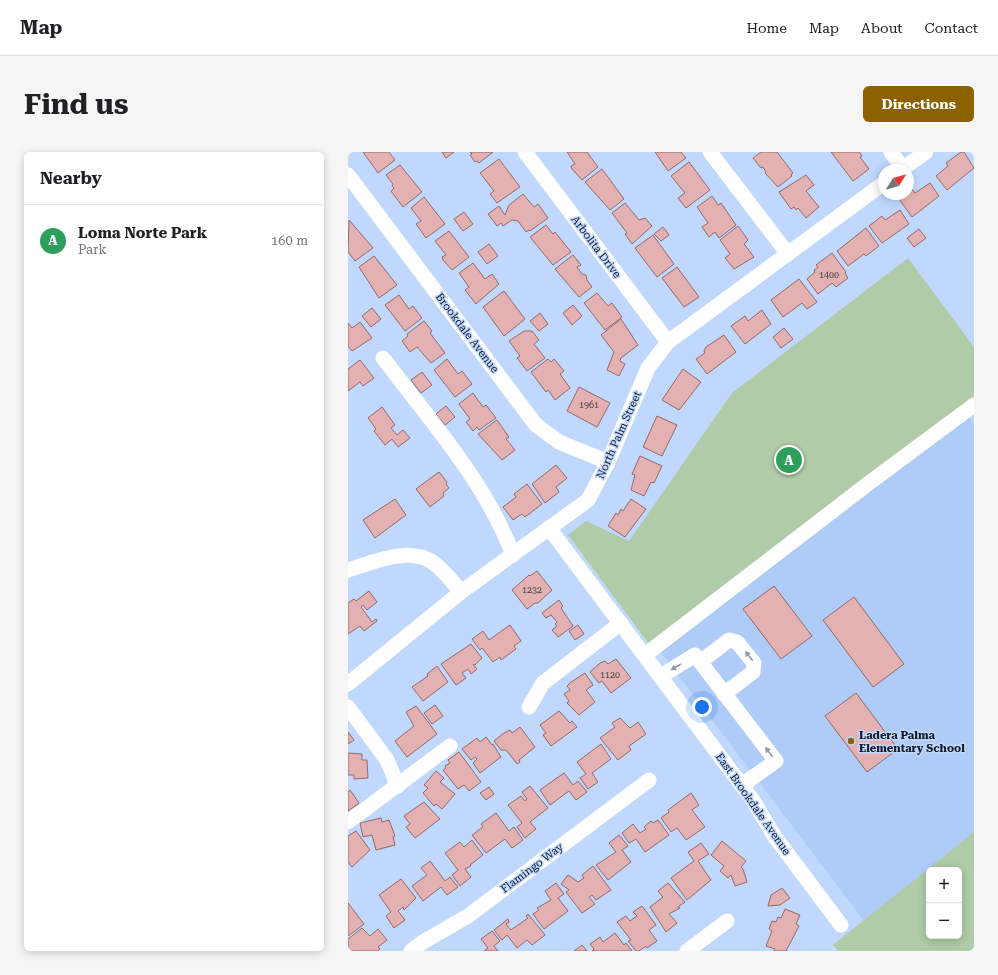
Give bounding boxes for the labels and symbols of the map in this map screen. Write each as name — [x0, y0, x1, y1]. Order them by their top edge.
north arrow — [878, 164, 914, 200]
street label: Arbolita Drive — [568, 213, 624, 281]
house number: 1400 — [819, 270, 839, 280]
street label: Brookdale Avenue — [433, 291, 501, 375]
street label: North Palm Street — [594, 389, 644, 481]
house number: 1961 — [579, 400, 599, 410]
pin: A — [776, 445, 802, 475]
house number: 1232 — [522, 585, 542, 595]
one-way arrow — [745, 651, 753, 662]
one-way arrow — [670, 663, 682, 670]
house number: 1120 — [600, 670, 620, 680]
your location — [692, 697, 712, 717]
place label: Ladera Palma Elementary School — [859, 729, 965, 755]
marker: Ladera Palma Elementary School — [846, 736, 856, 746]
one-way arrow — [764, 746, 773, 757]
street label: East Brookdale Avenue — [713, 750, 793, 858]
street label: Flamingo Way — [498, 840, 566, 896]

